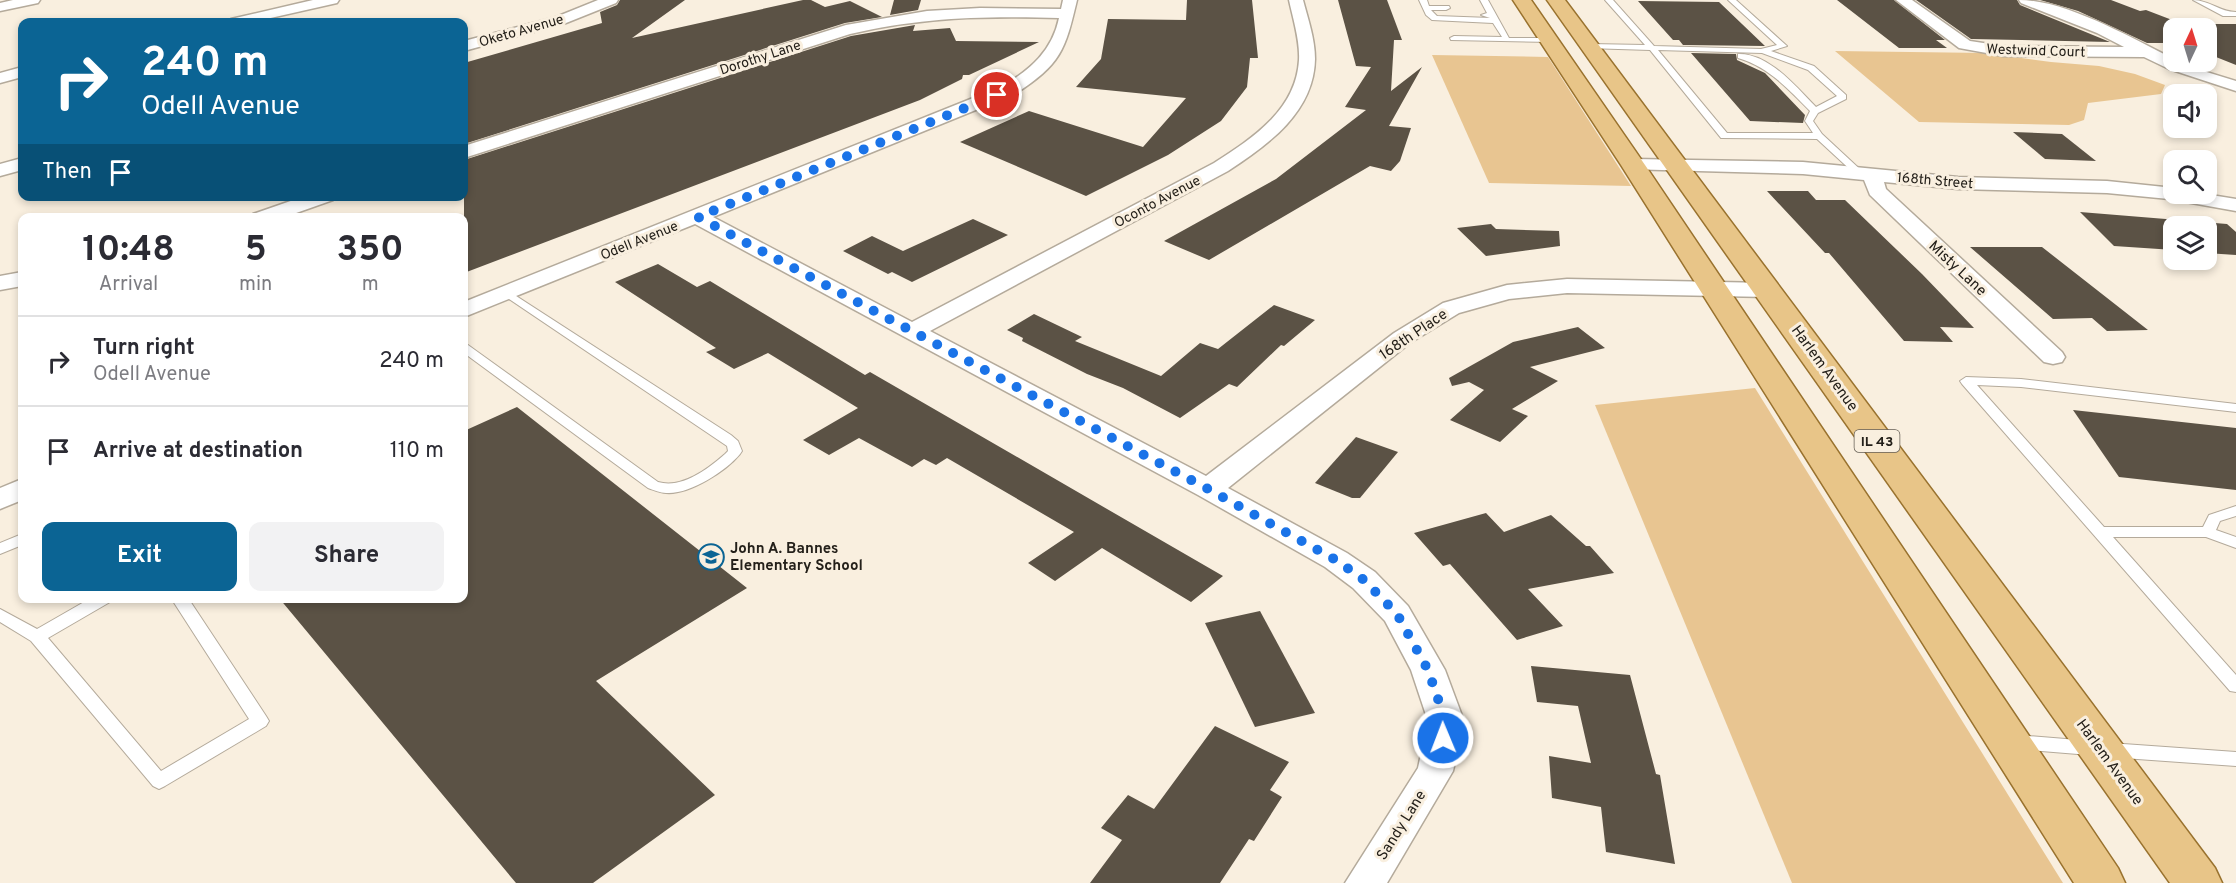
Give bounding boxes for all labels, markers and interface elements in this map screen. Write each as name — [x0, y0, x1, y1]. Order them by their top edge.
street label: Oketo Avenue — [477, 11, 566, 52]
north arrow — [2163, 18, 2217, 72]
map controls — [2163, 18, 2217, 270]
street label: Dorothy Lane — [718, 37, 803, 80]
text: 240 m — [141, 38, 269, 91]
street label: Westwind Court — [1986, 41, 2086, 62]
icon: right — [42, 42, 120, 120]
pin — [971, 69, 1022, 120]
icon: arrive — [980, 78, 1013, 111]
button: sound — [2163, 84, 2217, 138]
text: Odell Avenue — [141, 90, 300, 124]
button: search — [2163, 150, 2217, 204]
icon: arrive — [104, 156, 137, 189]
text: Then — [42, 159, 92, 186]
street label: 168th Street — [1896, 170, 1974, 193]
street label: Oconto Avenue — [1112, 172, 1204, 232]
button: layers — [2163, 216, 2217, 270]
street label: Odell Avenue — [598, 218, 681, 265]
text: 10:48 — [82, 228, 175, 274]
text: 5 — [245, 228, 267, 274]
text: 350 — [337, 228, 404, 274]
street label: Misty Lane — [1924, 237, 1990, 301]
text: Arrival — [99, 272, 158, 298]
text: min — [239, 272, 272, 298]
text: m — [362, 272, 379, 298]
street label: 168th Place — [1376, 306, 1451, 365]
street label: Harlem Avenue — [1786, 322, 1861, 416]
text: Turn right — [93, 335, 195, 362]
icon: right — [42, 345, 75, 378]
text: 240 m — [379, 348, 444, 375]
text: Odell Avenue — [93, 362, 211, 388]
road number: IL 43 — [1854, 430, 1900, 452]
icon: arrive — [42, 435, 75, 468]
text: Arrive at destination — [93, 438, 303, 465]
text: 110 m — [390, 438, 444, 465]
button: Exit — [42, 522, 237, 591]
button: Share — [249, 522, 444, 591]
place label: John A. Bannes Elementary School — [730, 540, 863, 576]
school or university icon: John A. Bannes Elementary School — [696, 542, 726, 572]
position arrow — [1411, 706, 1475, 770]
street label: Harlem Avenue — [2071, 716, 2146, 810]
street label: Sandy Lane — [1373, 787, 1431, 864]

